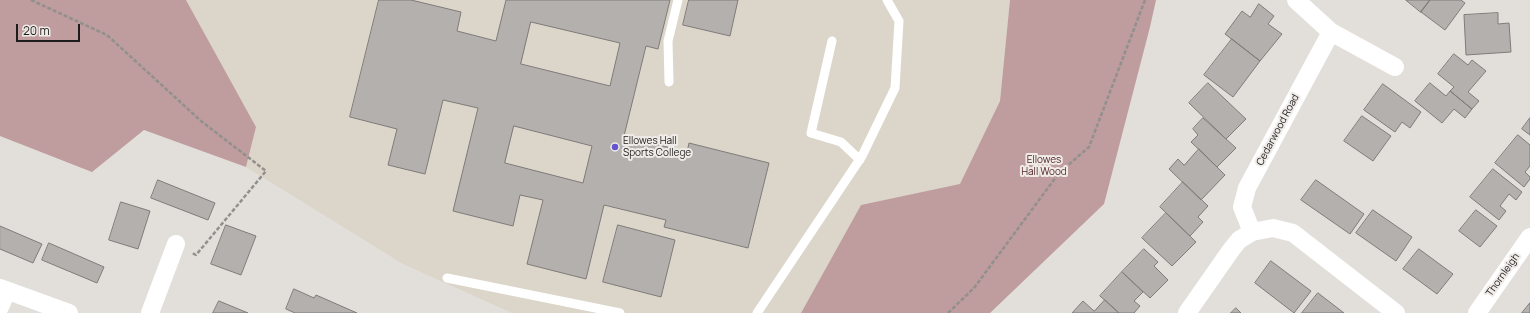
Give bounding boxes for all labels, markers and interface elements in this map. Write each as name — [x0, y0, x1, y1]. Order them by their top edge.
scale bar — [18, 16, 82, 42]
text: 20 m — [23, 22, 50, 39]
street label: Cedarwood Road — [1254, 92, 1302, 168]
place label: Ellowes Hall Sports College — [623, 135, 691, 158]
marker: Ellowes Hall Sports College — [610, 142, 620, 152]
park label: Ellowes Hall Wood — [1021, 154, 1067, 178]
street label: Thornleigh — [1484, 251, 1522, 299]

